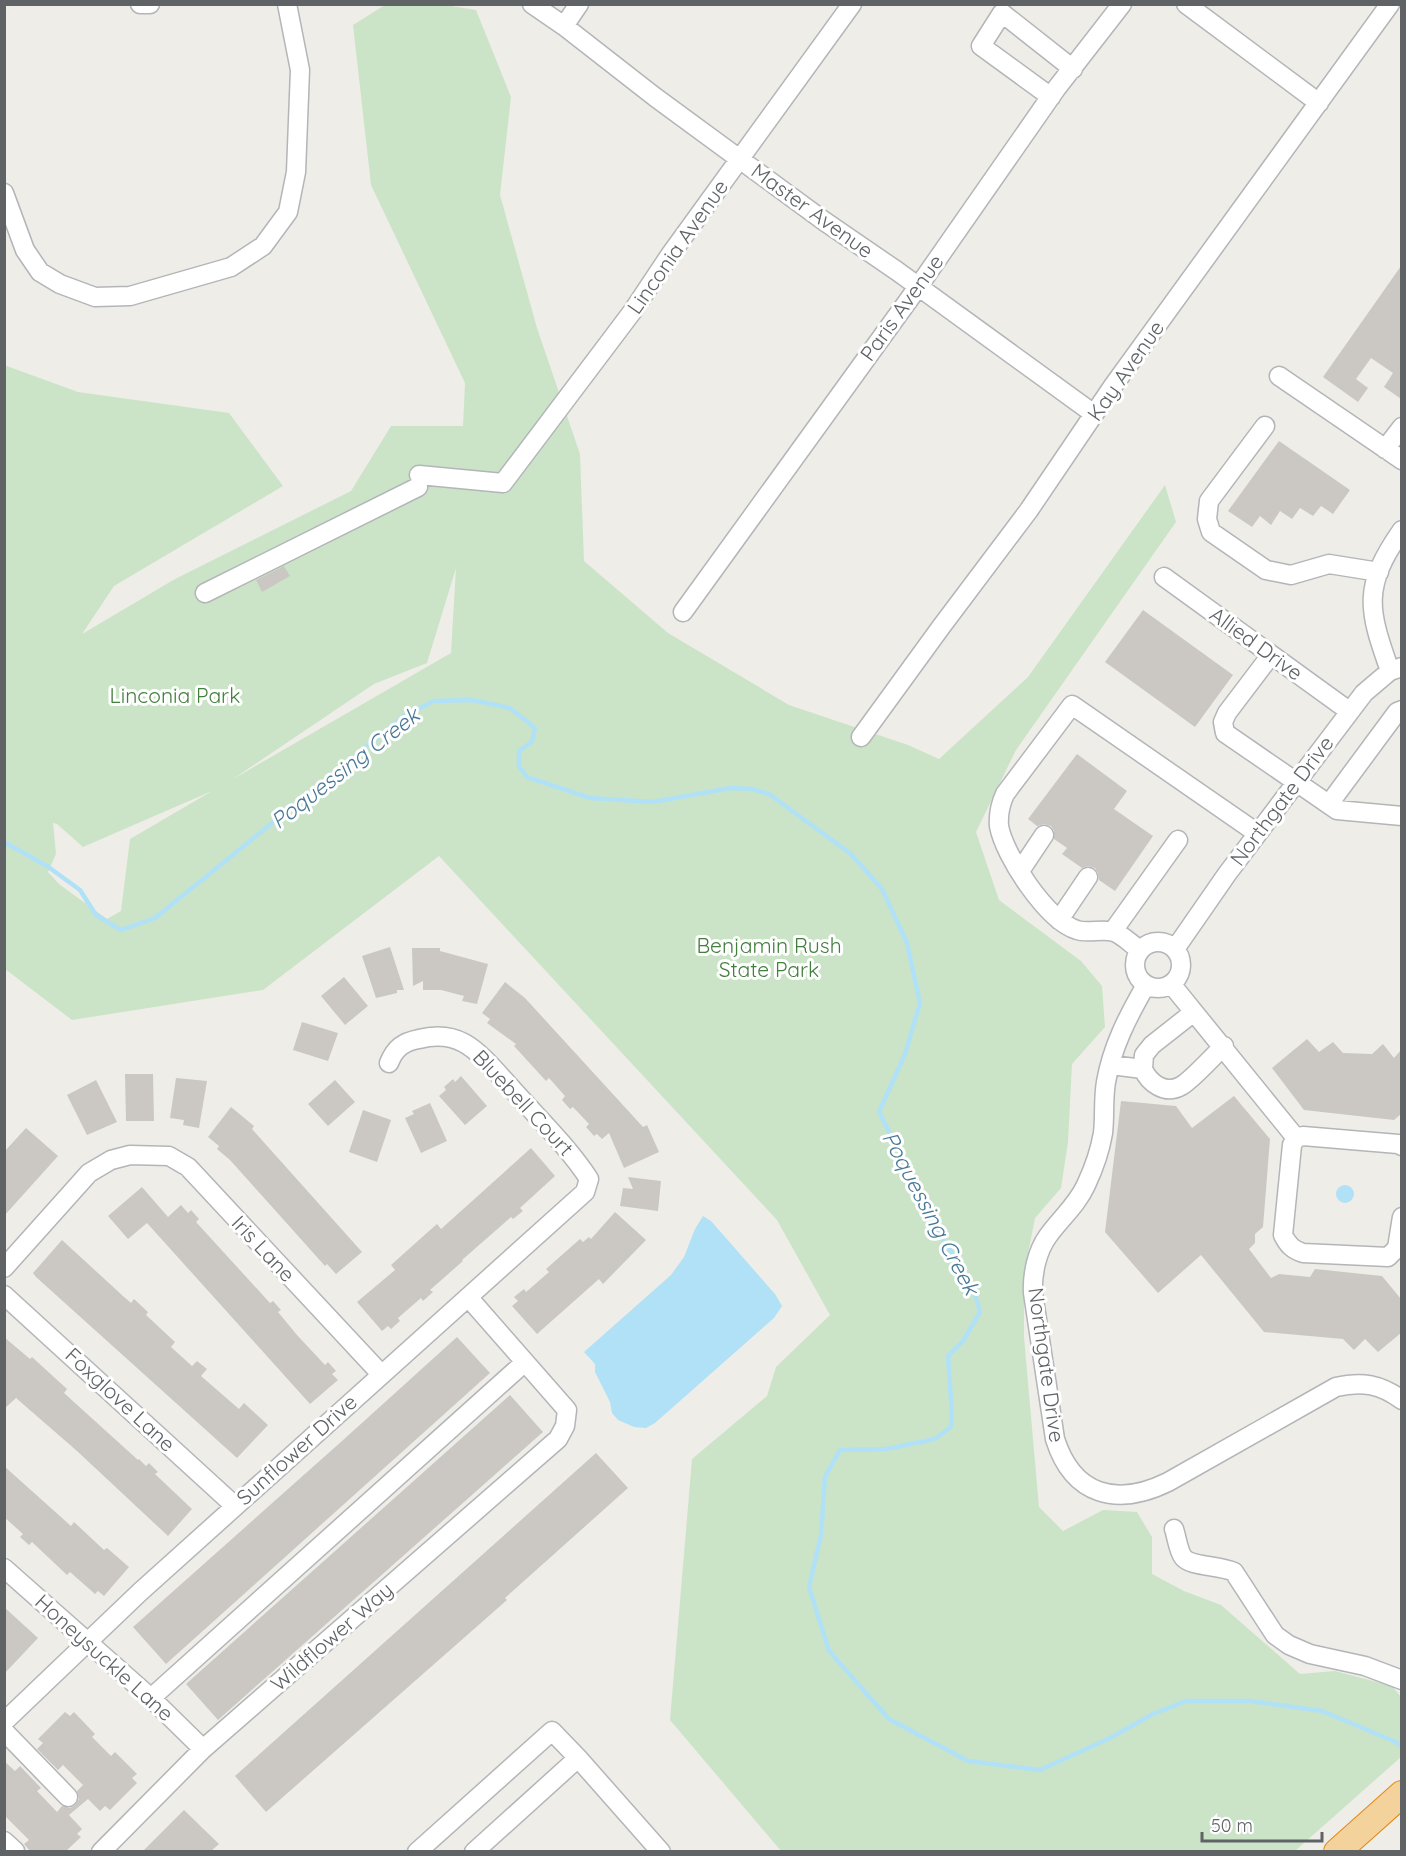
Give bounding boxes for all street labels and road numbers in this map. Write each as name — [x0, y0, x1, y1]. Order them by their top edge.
street label: Master Avenue — [747, 157, 879, 263]
street label: Linconia Avenue — [621, 174, 733, 319]
street label: Paris Avenue — [854, 249, 948, 366]
street label: Kay Avenue — [1081, 315, 1169, 426]
street label: Allied Drive — [1205, 601, 1308, 686]
street label: Northgate Drive — [1224, 730, 1339, 871]
street label: Bluebell Court — [468, 1044, 580, 1161]
street label: Iris Lane — [226, 1210, 301, 1287]
street label: Northgate Drive — [1023, 1286, 1071, 1444]
street label: Foxglove Lane — [60, 1342, 181, 1457]
street label: Sunflower Drive — [231, 1388, 362, 1510]
street label: Wildflower Way — [265, 1576, 398, 1696]
street label: Honeysuckle Lane — [30, 1588, 179, 1726]

